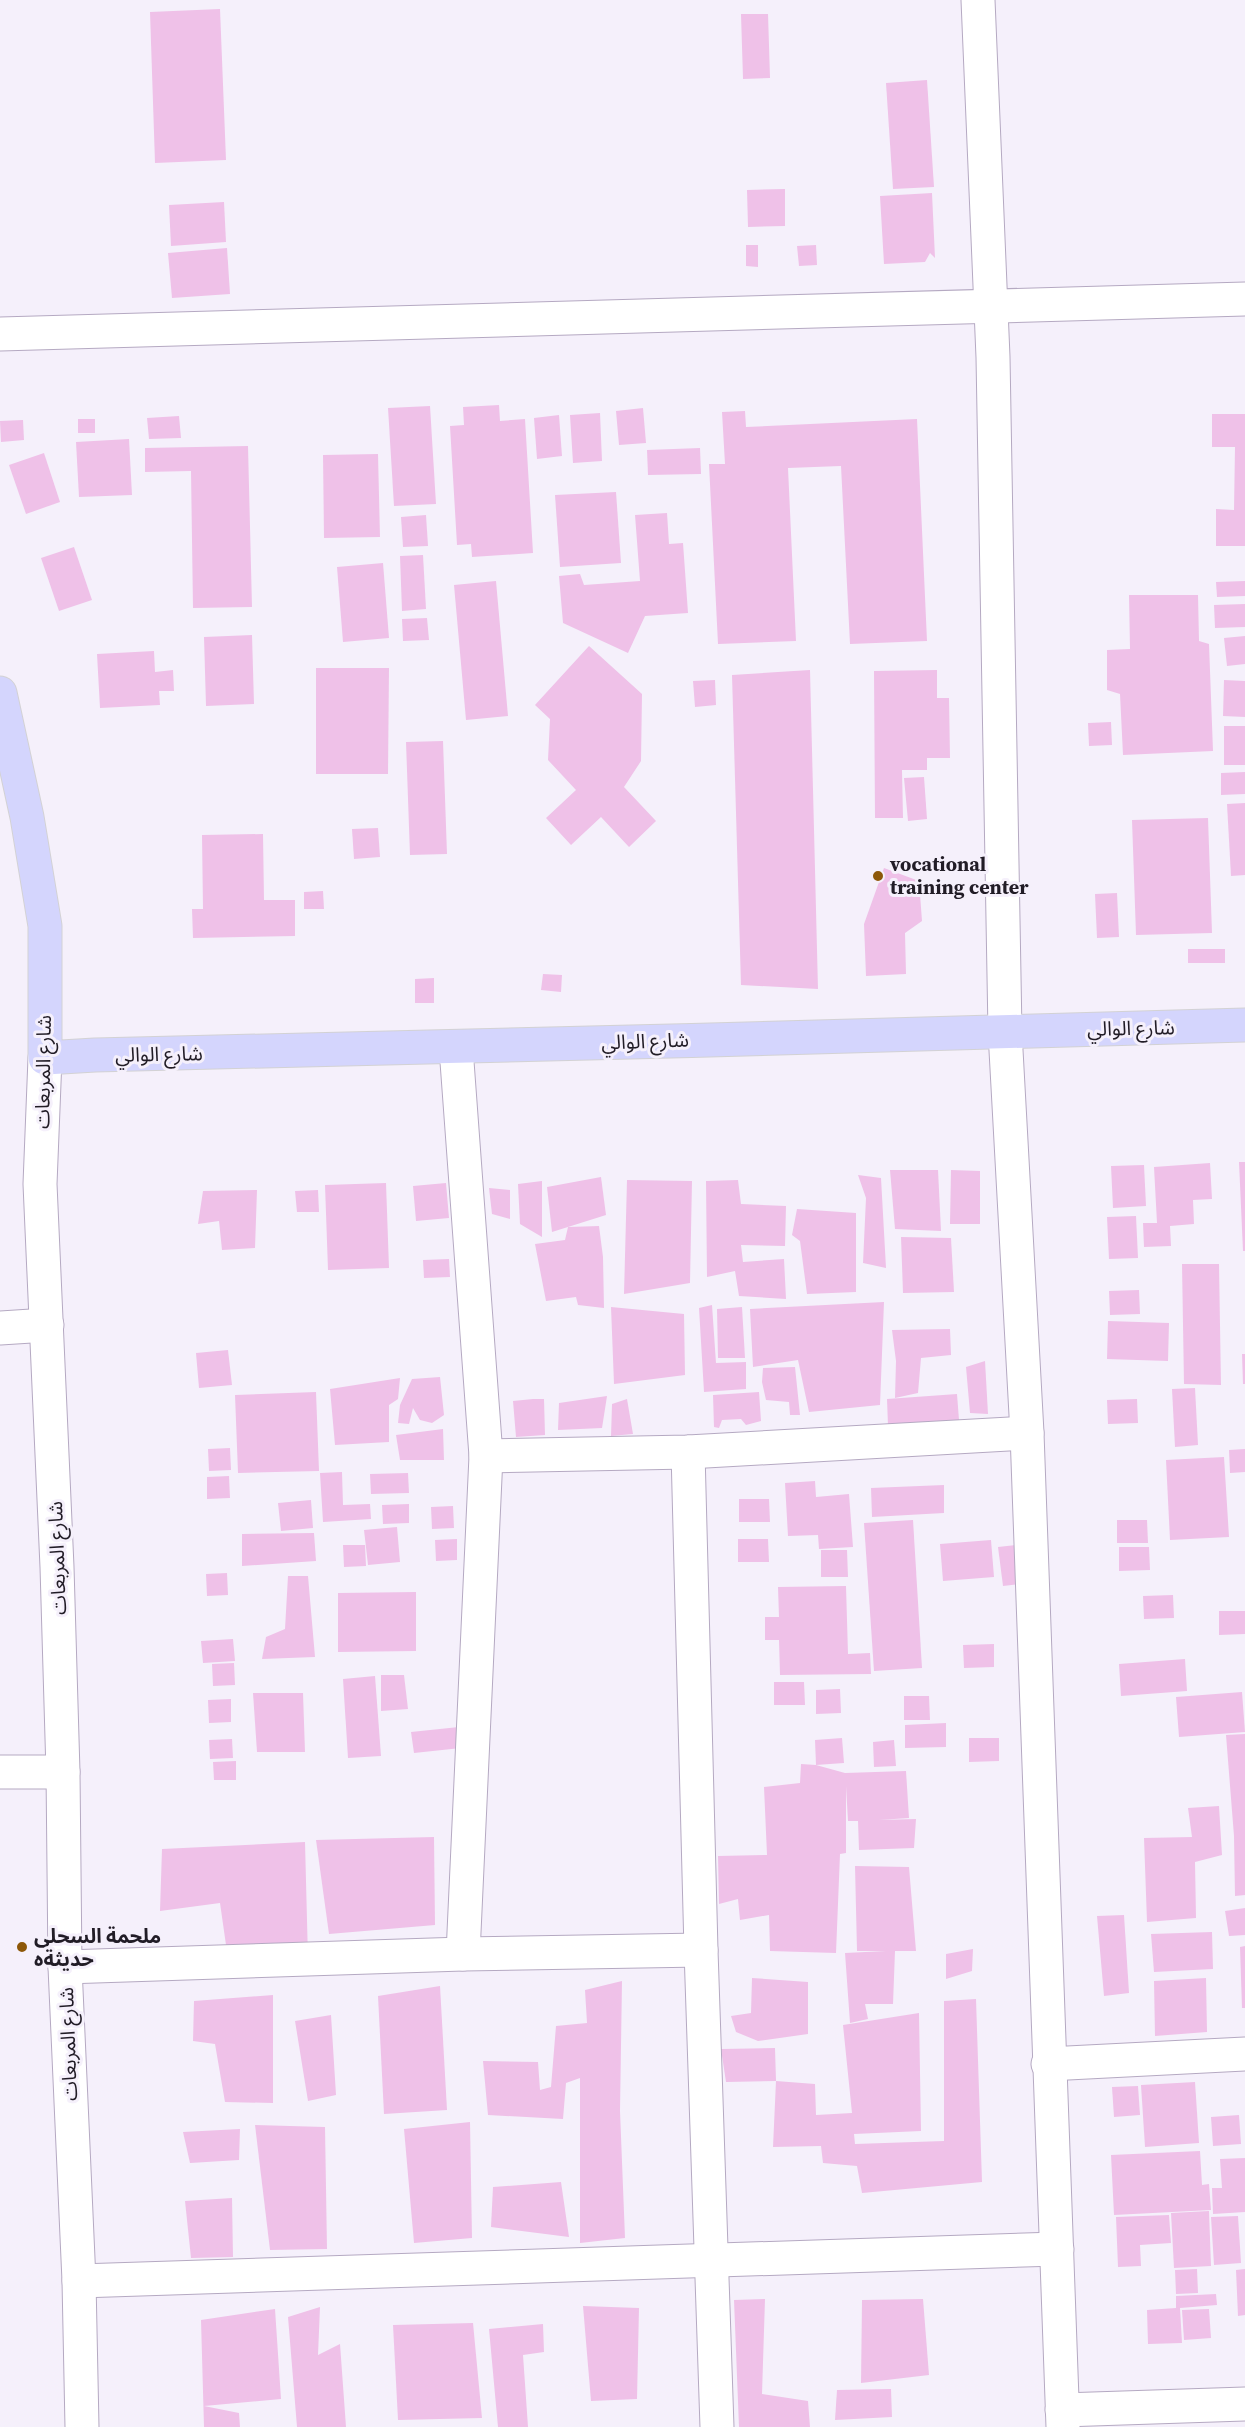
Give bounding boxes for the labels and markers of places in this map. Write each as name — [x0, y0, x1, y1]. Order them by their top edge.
place label: vocational training center — [889, 850, 1029, 901]
marker: vocational training center — [871, 869, 885, 883]
place label: ملحمة السحلى حديثةه — [34, 1922, 161, 1973]
marker: ملحمة السحلى حديثةه — [15, 1940, 29, 1954]

